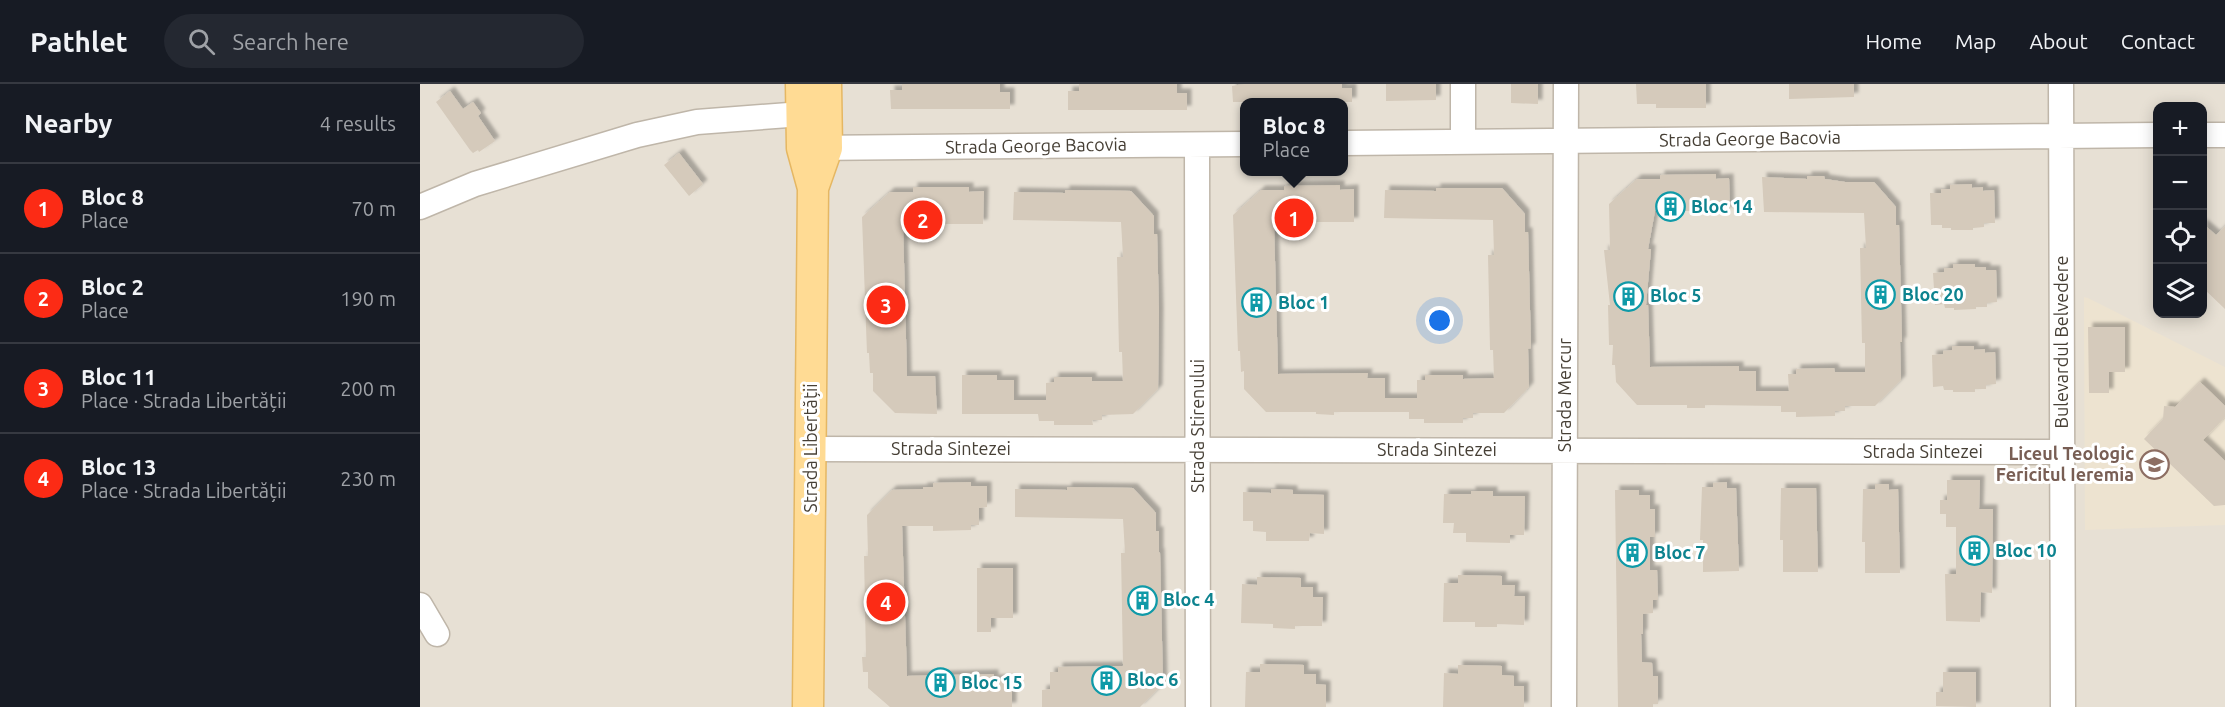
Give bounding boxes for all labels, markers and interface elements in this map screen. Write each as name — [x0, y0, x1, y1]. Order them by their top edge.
search box — [164, 14, 584, 68]
icon: search — [185, 25, 218, 58]
text: Pathlet — [30, 26, 128, 57]
text: Search here — [233, 29, 349, 54]
text: Home — [1865, 29, 1922, 53]
text: Map — [1955, 29, 1996, 53]
text: About — [2029, 29, 2088, 53]
text: Contact — [2121, 29, 2195, 53]
popup — [1240, 98, 1348, 176]
map controls — [2153, 102, 2207, 318]
button: + — [2153, 102, 2207, 156]
text: Nearby — [24, 109, 112, 138]
text: 4 results — [320, 112, 396, 135]
text: Bloc 8 — [1263, 113, 1325, 138]
street label: Strada George Bacovia — [1659, 126, 1841, 150]
street label: Strada George Bacovia — [945, 133, 1127, 157]
text: Place — [1263, 138, 1310, 161]
button: − — [2153, 156, 2207, 210]
text: Bloc 8 — [81, 184, 144, 209]
building icon: Bloc 14 — [1654, 191, 1686, 223]
pin: 1 — [1274, 196, 1314, 240]
place label: Bloc 14 — [1691, 196, 1753, 216]
text: 1 — [38, 197, 49, 220]
text: 70 m — [352, 197, 396, 220]
pin: 2 — [904, 198, 942, 242]
text: Place — [81, 209, 129, 232]
button: locate — [2153, 210, 2207, 264]
street label: Bulevardul Belvedere — [2051, 256, 2071, 428]
button: layers — [2153, 264, 2207, 318]
text: Bloc 2 — [81, 274, 144, 299]
building icon: Bloc 20 — [1865, 279, 1897, 311]
building icon: Bloc 5 — [1613, 280, 1645, 312]
pin: 3 — [866, 282, 906, 328]
place label: Bloc 20 — [1902, 284, 1964, 304]
place label: Bloc 5 — [1650, 285, 1701, 305]
text: 2 — [38, 287, 49, 310]
text: 190 m — [340, 287, 396, 310]
building icon: Bloc 1 — [1241, 287, 1273, 319]
place label: Bloc 1 — [1278, 292, 1329, 312]
text: Place — [81, 299, 129, 322]
your location — [1425, 306, 1454, 335]
street label: Strada Mercur — [1554, 338, 1574, 452]
street label: Strada Stirenului — [1187, 359, 1207, 493]
text: Bloc 11 — [81, 364, 156, 389]
text: 3 — [38, 377, 49, 400]
text: 200 m — [340, 377, 396, 400]
street label: Strada Libertății — [800, 383, 820, 513]
text: Place · Strada Libertății — [81, 389, 287, 412]
street label: Strada Sintezei — [891, 438, 1011, 458]
street label: Strada Sintezei — [1377, 439, 1497, 459]
street label: Strada Sintezei — [1863, 441, 1983, 461]
place label: Liceul Teologic Fericitul Ieremia — [1996, 443, 2134, 484]
school or university icon: Liceul Teologic Fericitul Ieremia — [2139, 448, 2171, 480]
text: Bloc 13 — [81, 454, 156, 479]
text: 4 — [38, 467, 49, 490]
text: 230 m — [340, 467, 396, 490]
text: Place · Strada Libertății — [81, 479, 287, 502]
building icon: Bloc 10 — [1958, 535, 1990, 567]
building icon: Bloc 7 — [1617, 537, 1649, 569]
place label: Bloc 10 — [1995, 540, 2057, 560]
place label: Bloc 7 — [1654, 542, 1705, 562]
pin: 4 — [866, 580, 906, 624]
building icon: Bloc 4 — [1126, 584, 1158, 616]
place label: Bloc 4 — [1163, 589, 1214, 609]
building icon: Bloc 6 — [1090, 664, 1122, 696]
building icon: Bloc 15 — [924, 667, 956, 699]
place label: Bloc 6 — [1127, 669, 1178, 689]
place label: Bloc 15 — [961, 672, 1023, 692]

